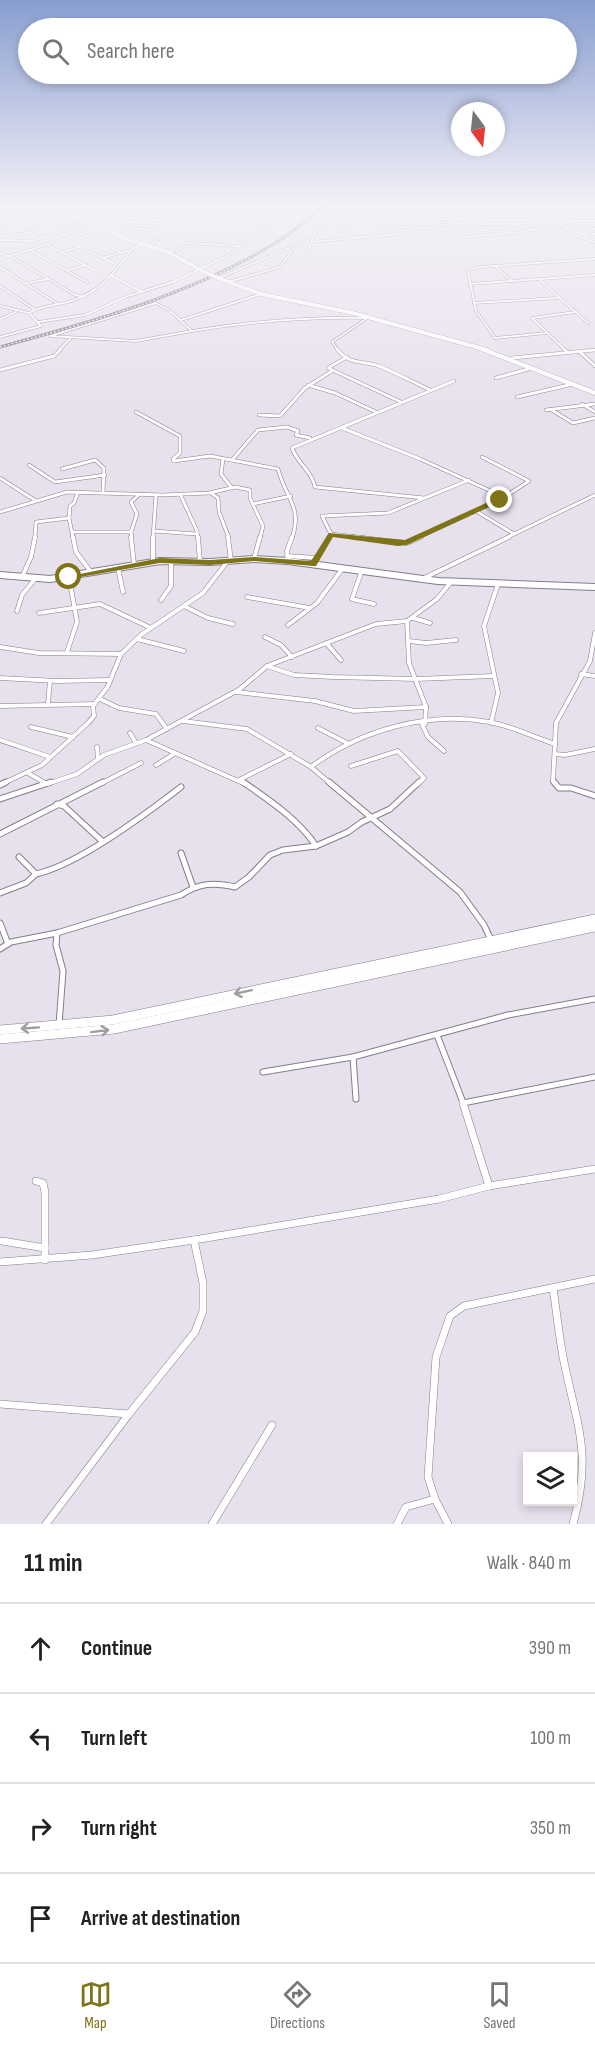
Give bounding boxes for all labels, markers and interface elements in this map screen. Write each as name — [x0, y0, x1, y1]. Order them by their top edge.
search box — [18, 18, 577, 84]
icon: search — [39, 35, 72, 68]
text: Search here — [87, 38, 174, 65]
north arrow — [451, 102, 505, 156]
route end — [486, 486, 512, 512]
route start — [55, 563, 81, 589]
one-way arrow — [233, 987, 253, 998]
one-way arrow — [21, 1023, 40, 1034]
one-way arrow — [90, 1025, 110, 1036]
map controls — [523, 1452, 577, 1506]
button: layers — [523, 1452, 577, 1506]
text: 11 min — [24, 1548, 83, 1579]
text: Walk · 840 m — [487, 1551, 571, 1575]
icon: ahead — [24, 1632, 57, 1665]
text: Continue — [81, 1635, 152, 1662]
text: 390 m — [529, 1636, 571, 1660]
icon: left — [24, 1722, 57, 1755]
text: Turn left — [81, 1725, 147, 1752]
text: 100 m — [530, 1726, 571, 1750]
icon: right — [24, 1812, 57, 1845]
text: Turn right — [81, 1815, 157, 1842]
text: 350 m — [530, 1816, 571, 1840]
icon: arrive — [24, 1902, 57, 1935]
text: Arrive at destination — [81, 1905, 240, 1932]
tab: Map — [79, 1978, 112, 2033]
tab: Directions — [270, 1978, 325, 2033]
tab: Saved — [483, 1978, 516, 2033]

